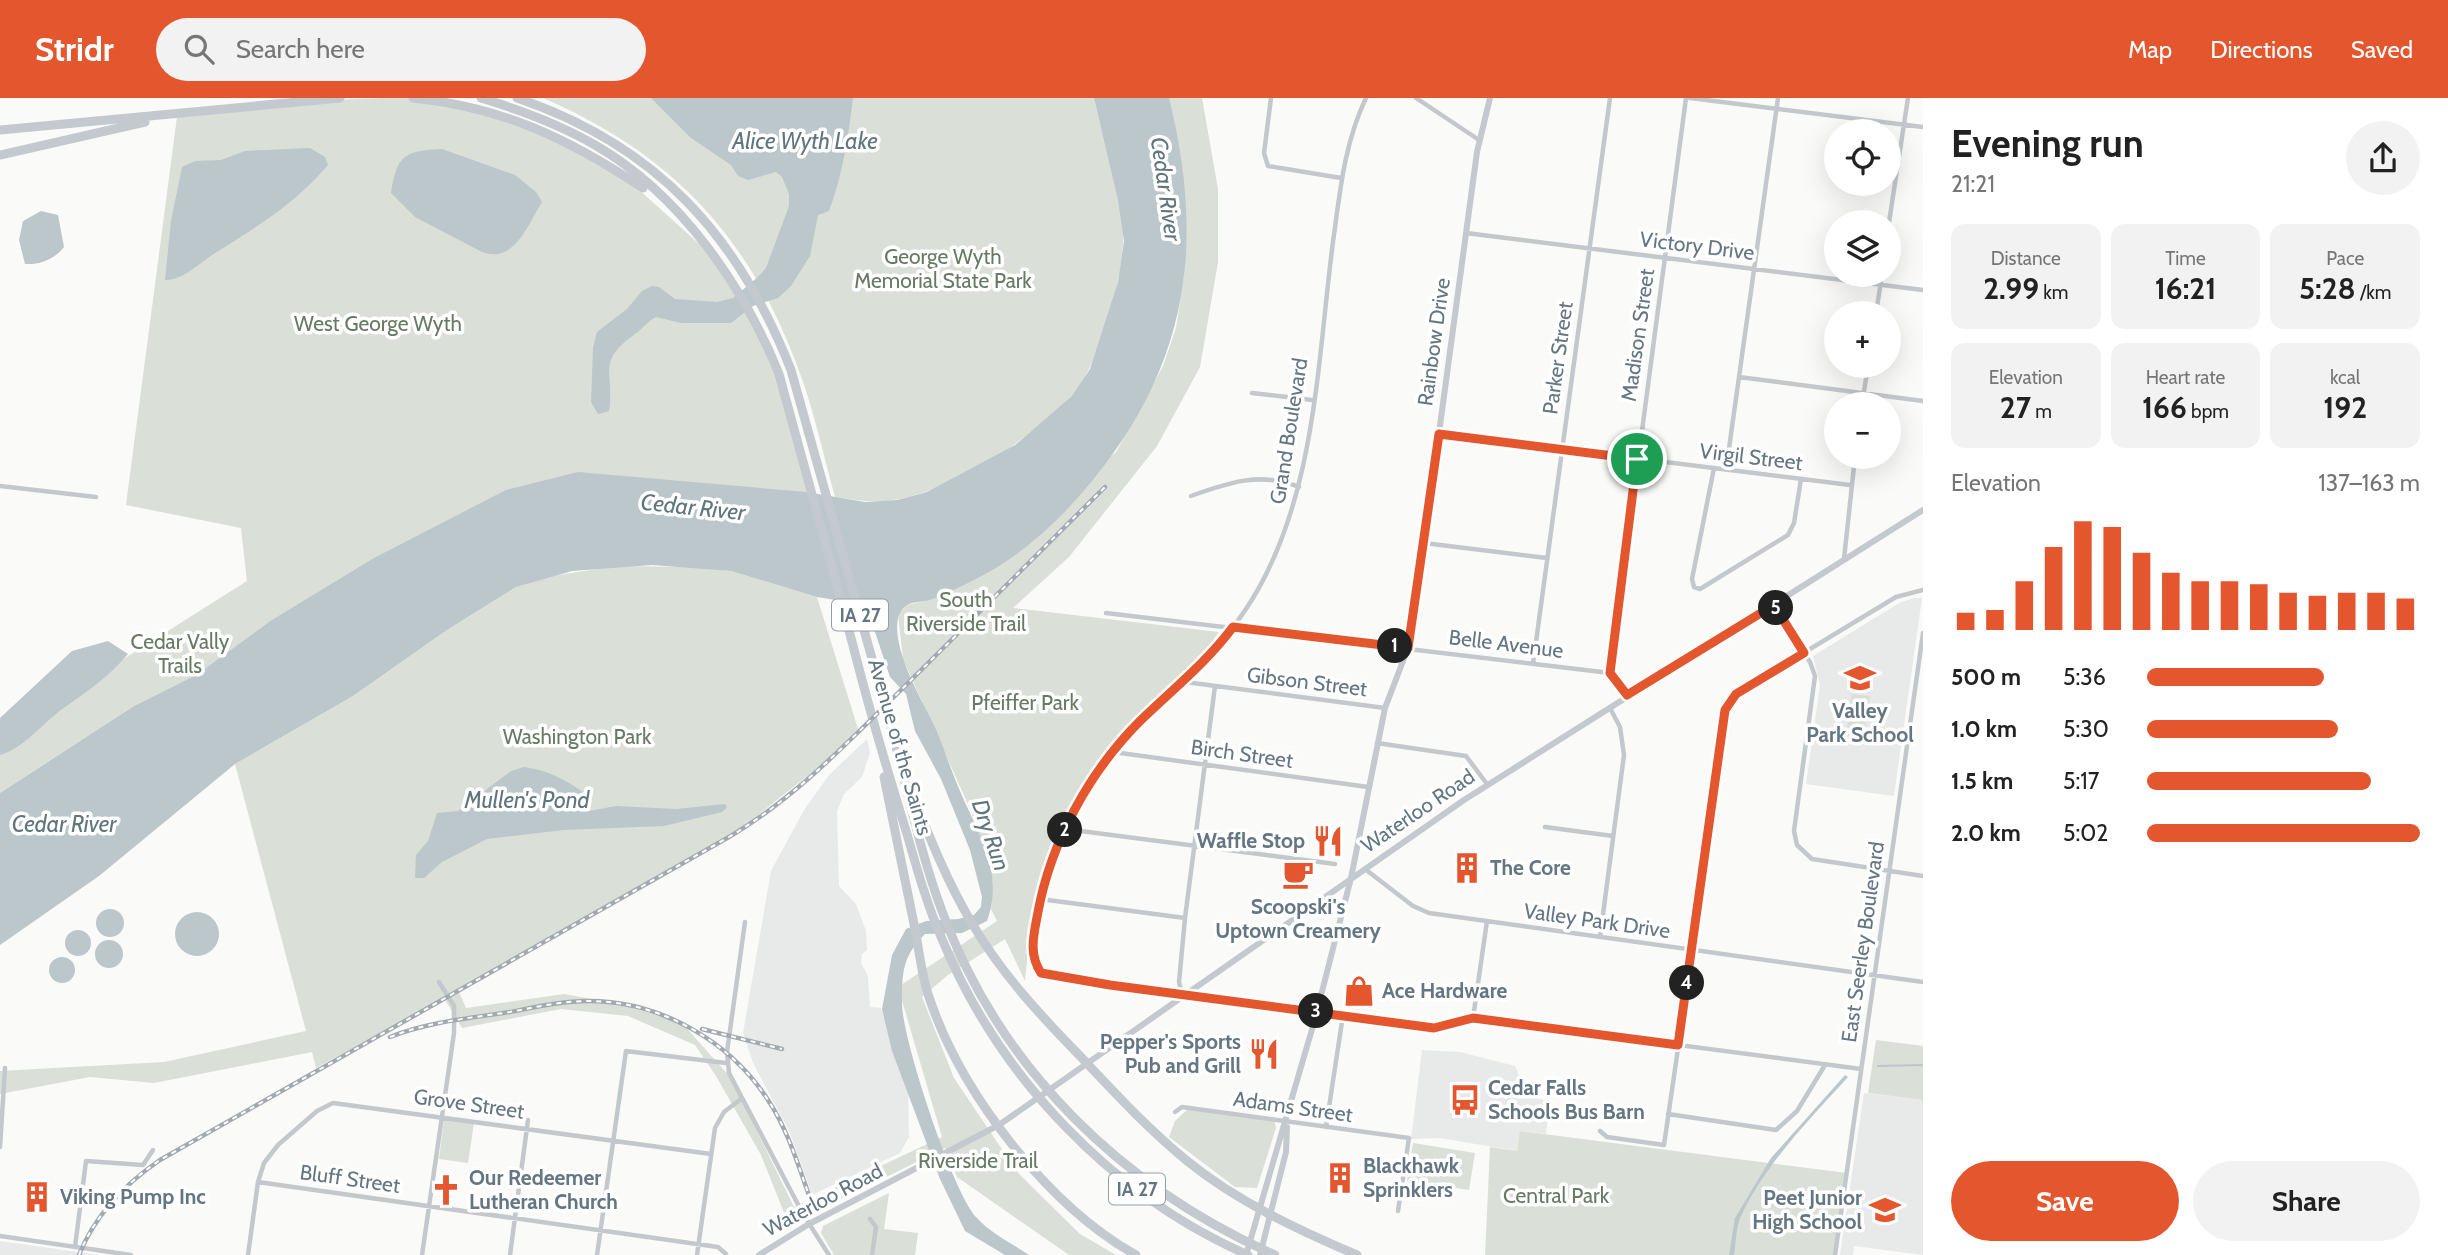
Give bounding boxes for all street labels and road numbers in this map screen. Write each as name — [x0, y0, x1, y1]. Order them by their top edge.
street label: Victory Drive — [1638, 226, 1756, 265]
street label: Madison Street — [1616, 267, 1659, 403]
street label: Rainbow Drive — [1412, 276, 1455, 408]
street label: Parker Street — [1537, 300, 1578, 416]
street label: Grand Boulevard — [1265, 356, 1312, 506]
street label: Virgil Street — [1698, 438, 1804, 475]
road number: IA 27 — [832, 600, 888, 630]
street label: Belle Avenue — [1447, 624, 1565, 663]
street label: Avenue of the Saints — [863, 656, 938, 838]
street label: Gibson Street — [1246, 662, 1369, 701]
street label: Birch Street — [1189, 734, 1295, 773]
street label: Waterloo Road — [1356, 763, 1479, 858]
street label: East Seerley Boulevard — [1836, 840, 1889, 1044]
street label: Valley Park Drive — [1522, 898, 1672, 943]
street label: Grove Street — [412, 1083, 526, 1124]
street label: Adams Street — [1232, 1086, 1354, 1127]
street label: Waterloo Road — [759, 1158, 887, 1241]
street label: Bluff Street — [298, 1159, 402, 1198]
road number: IA 27 — [1109, 1174, 1165, 1204]

